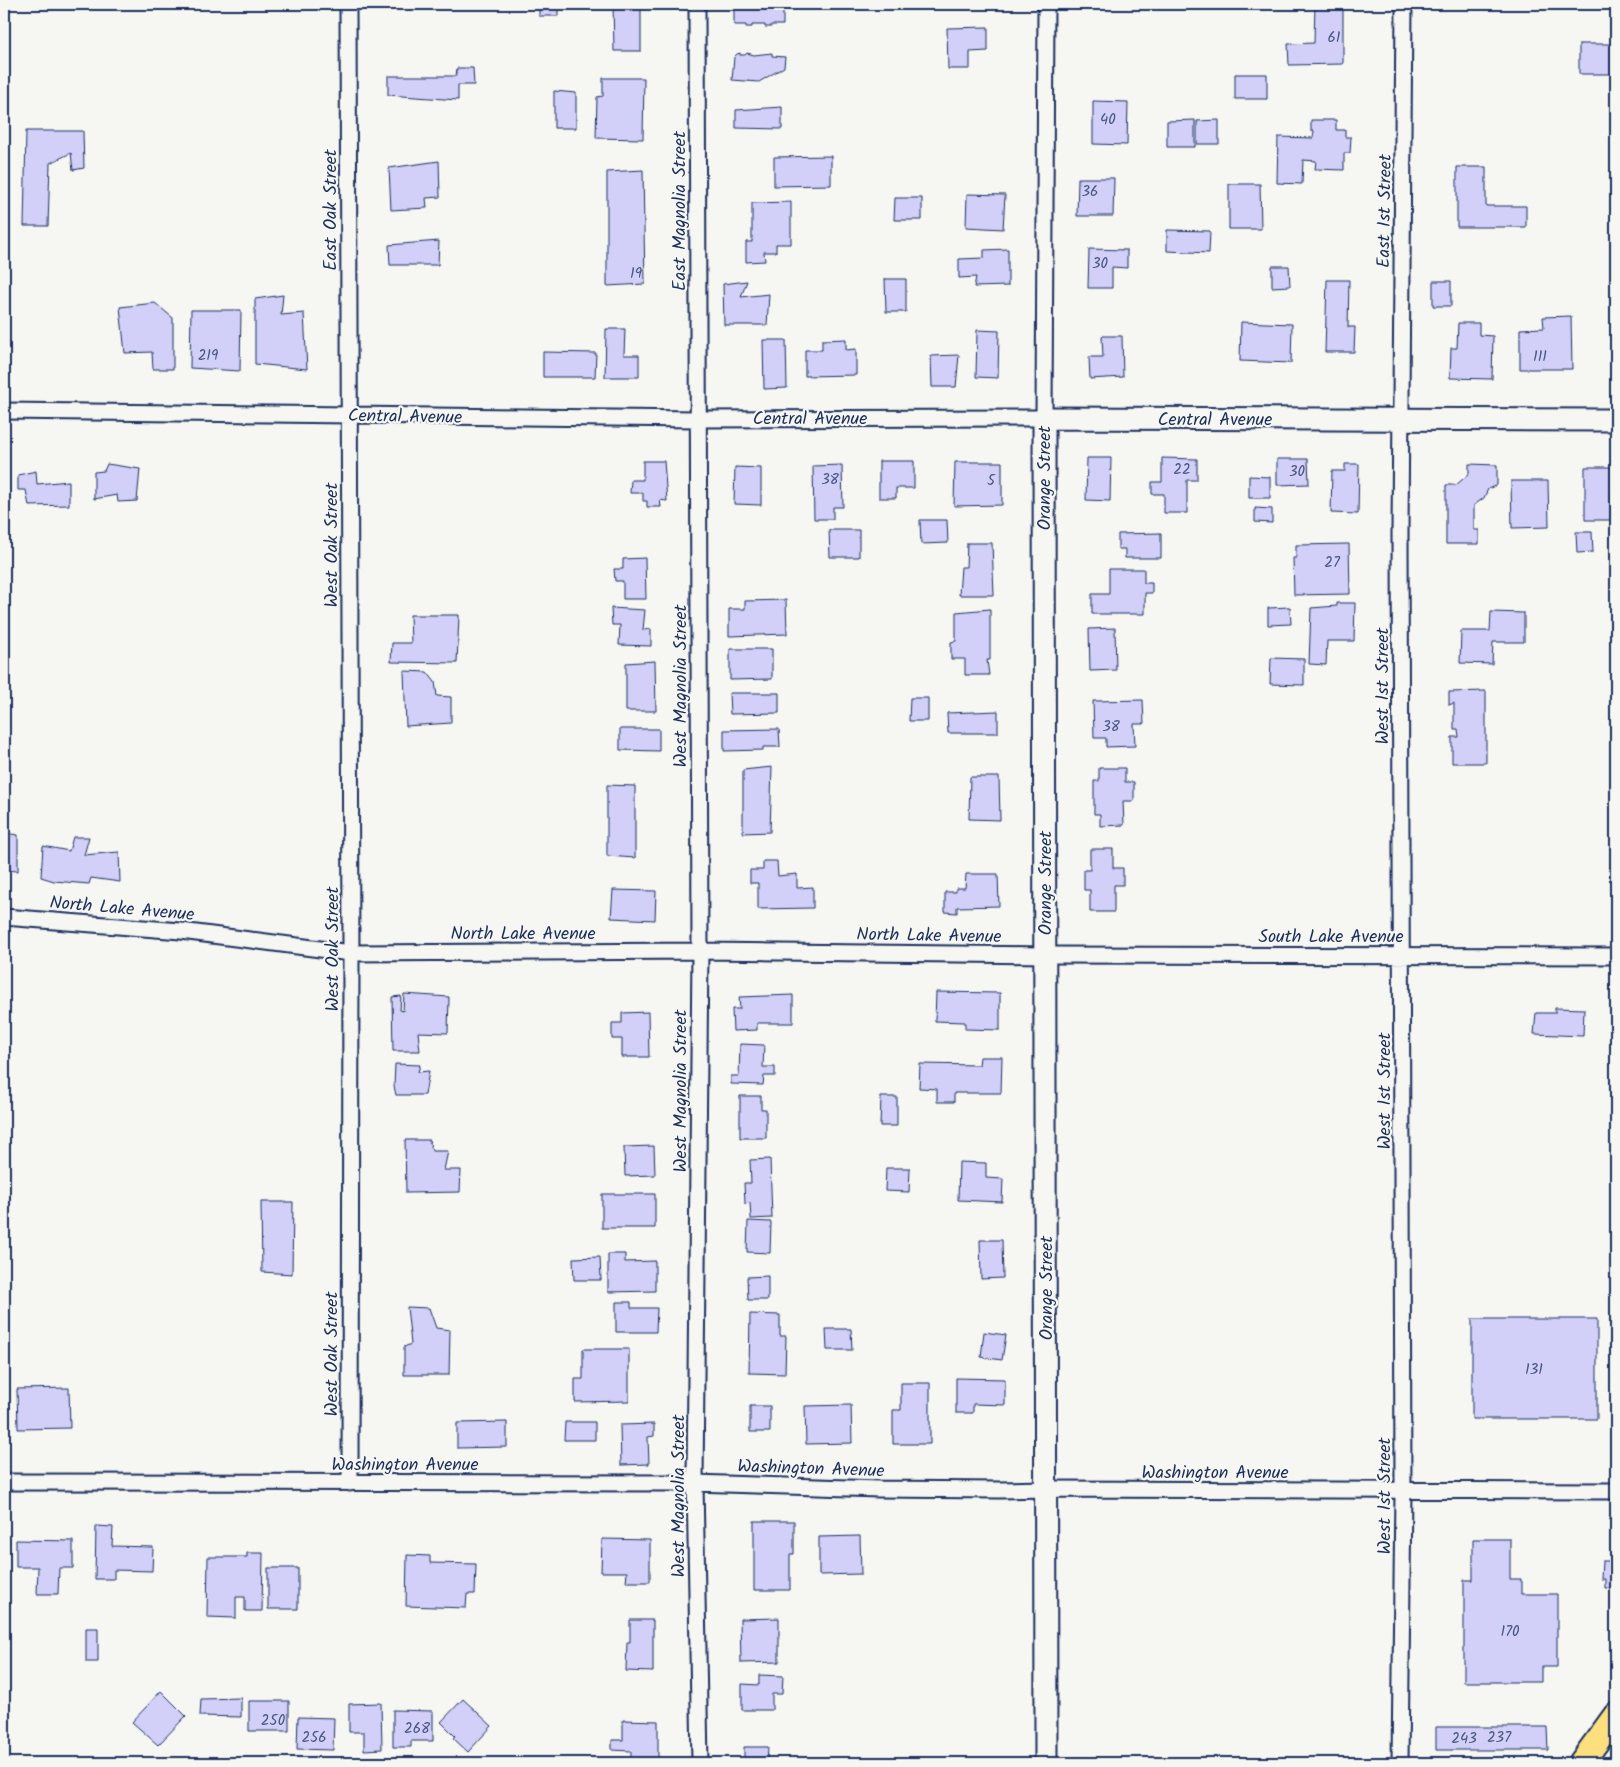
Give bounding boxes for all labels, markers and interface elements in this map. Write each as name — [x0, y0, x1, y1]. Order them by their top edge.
house number: 61 — [1327, 26, 1341, 50]
house number: 40 — [1100, 108, 1116, 132]
street label: East Magnolia Street — [666, 130, 695, 291]
street label: East Oak Street — [317, 148, 346, 271]
street label: East 1st Street — [1370, 153, 1401, 268]
house number: 36 — [1082, 180, 1098, 204]
house number: 30 — [1092, 252, 1109, 276]
house number: 19 — [630, 262, 643, 286]
house number: 219 — [198, 344, 219, 368]
house number: 111 — [1533, 345, 1547, 369]
street label: Central Avenue — [347, 402, 462, 433]
street label: Central Avenue — [753, 405, 867, 434]
street label: Central Avenue — [1158, 406, 1272, 435]
street label: Orange Street — [1031, 425, 1060, 530]
house number: 22 — [1173, 458, 1191, 482]
house number: 30 — [1289, 460, 1306, 484]
house number: 38 — [821, 468, 840, 492]
house number: 5 — [987, 469, 996, 493]
street label: West Oak Street — [318, 482, 347, 607]
house number: 27 — [1324, 551, 1341, 575]
street label: West Magnolia Street — [667, 603, 696, 767]
street label: West 1st Street — [1369, 626, 1398, 745]
house number: 38 — [1102, 715, 1121, 739]
street label: Orange Street — [1032, 830, 1061, 935]
street label: West Oak Street — [319, 886, 348, 1011]
street label: North Lake Avenue — [48, 889, 195, 930]
street label: North Lake Avenue — [450, 920, 596, 949]
street label: North Lake Avenue — [856, 921, 1002, 952]
street label: South Lake Avenue — [1258, 923, 1404, 952]
street label: West Magnolia Street — [667, 1008, 696, 1172]
street label: West 1st Street — [1371, 1031, 1400, 1150]
street label: Orange Street — [1033, 1235, 1062, 1340]
street label: West Oak Street — [318, 1291, 347, 1416]
house number: 131 — [1525, 1358, 1543, 1382]
street label: West Magnolia Street — [665, 1413, 694, 1577]
street label: West 1st Street — [1371, 1436, 1400, 1555]
street label: Washington Avenue — [331, 1451, 479, 1480]
street label: Washington Avenue — [737, 1452, 885, 1487]
street label: Washington Avenue — [1141, 1459, 1289, 1488]
house number: 170 — [1500, 1620, 1520, 1644]
house number: 250 — [261, 1709, 286, 1733]
house number: 268 — [404, 1717, 431, 1741]
house number: 256 — [301, 1726, 327, 1750]
house number: 237 — [1487, 1726, 1512, 1750]
house number: 243 — [1451, 1727, 1477, 1751]

